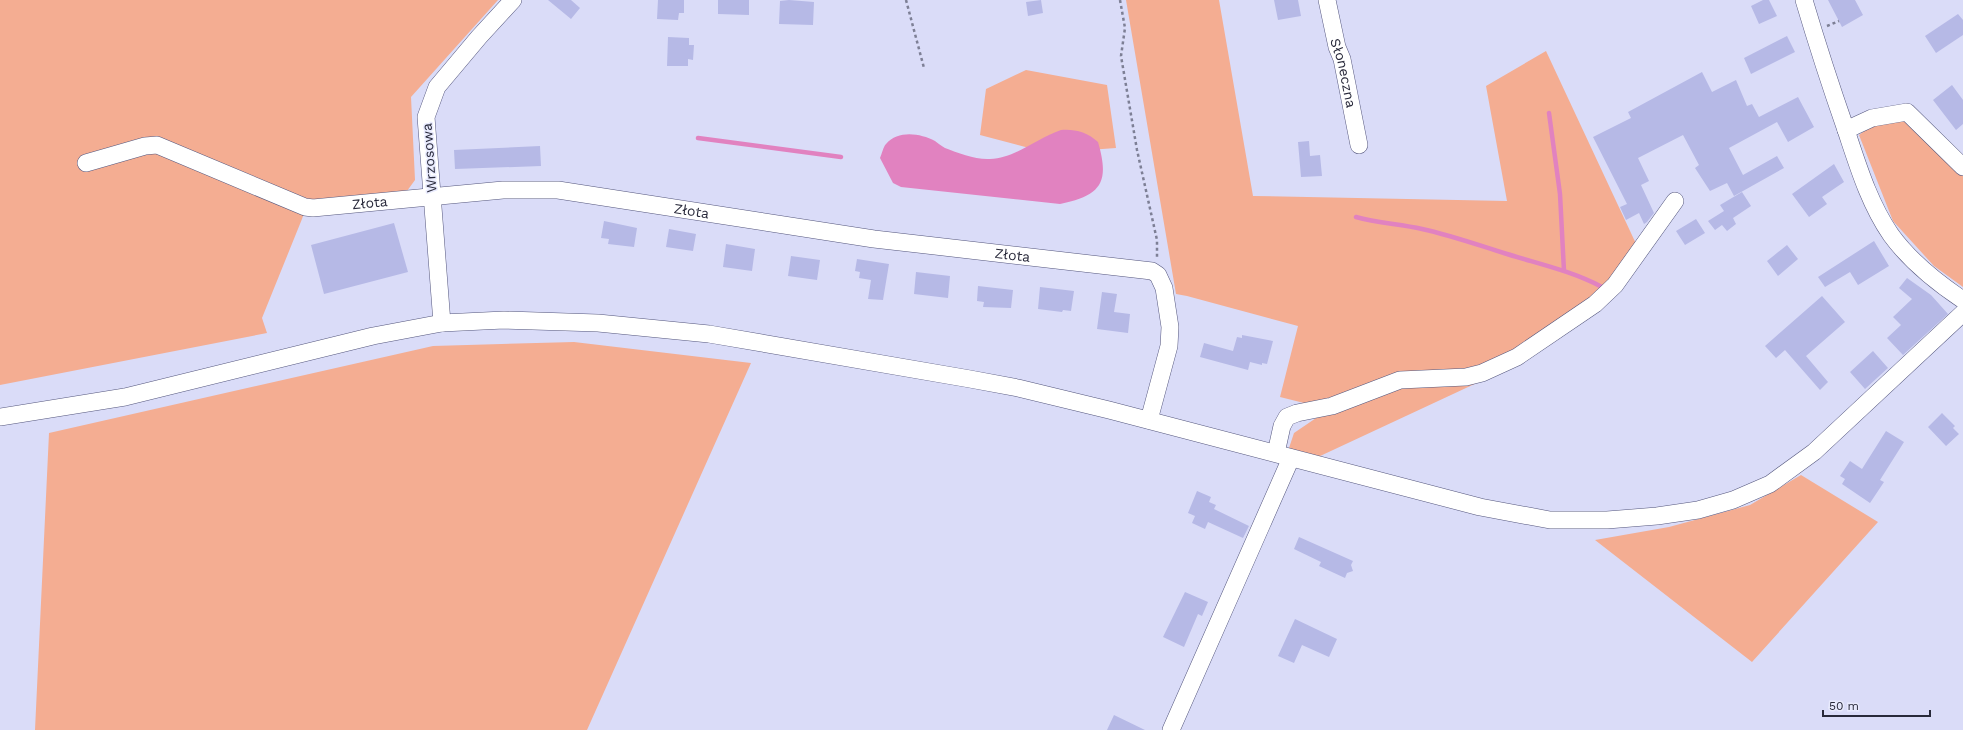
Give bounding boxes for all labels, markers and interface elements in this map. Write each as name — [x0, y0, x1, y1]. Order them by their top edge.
street label: Słoneczna — [1327, 37, 1359, 109]
street label: Wrzosowa — [419, 123, 439, 193]
street label: Złota — [351, 193, 388, 212]
street label: Złota — [673, 200, 710, 221]
street label: Złota — [994, 245, 1031, 265]
scale bar — [1823, 692, 1930, 718]
text: 50 m — [1829, 699, 1859, 713]

